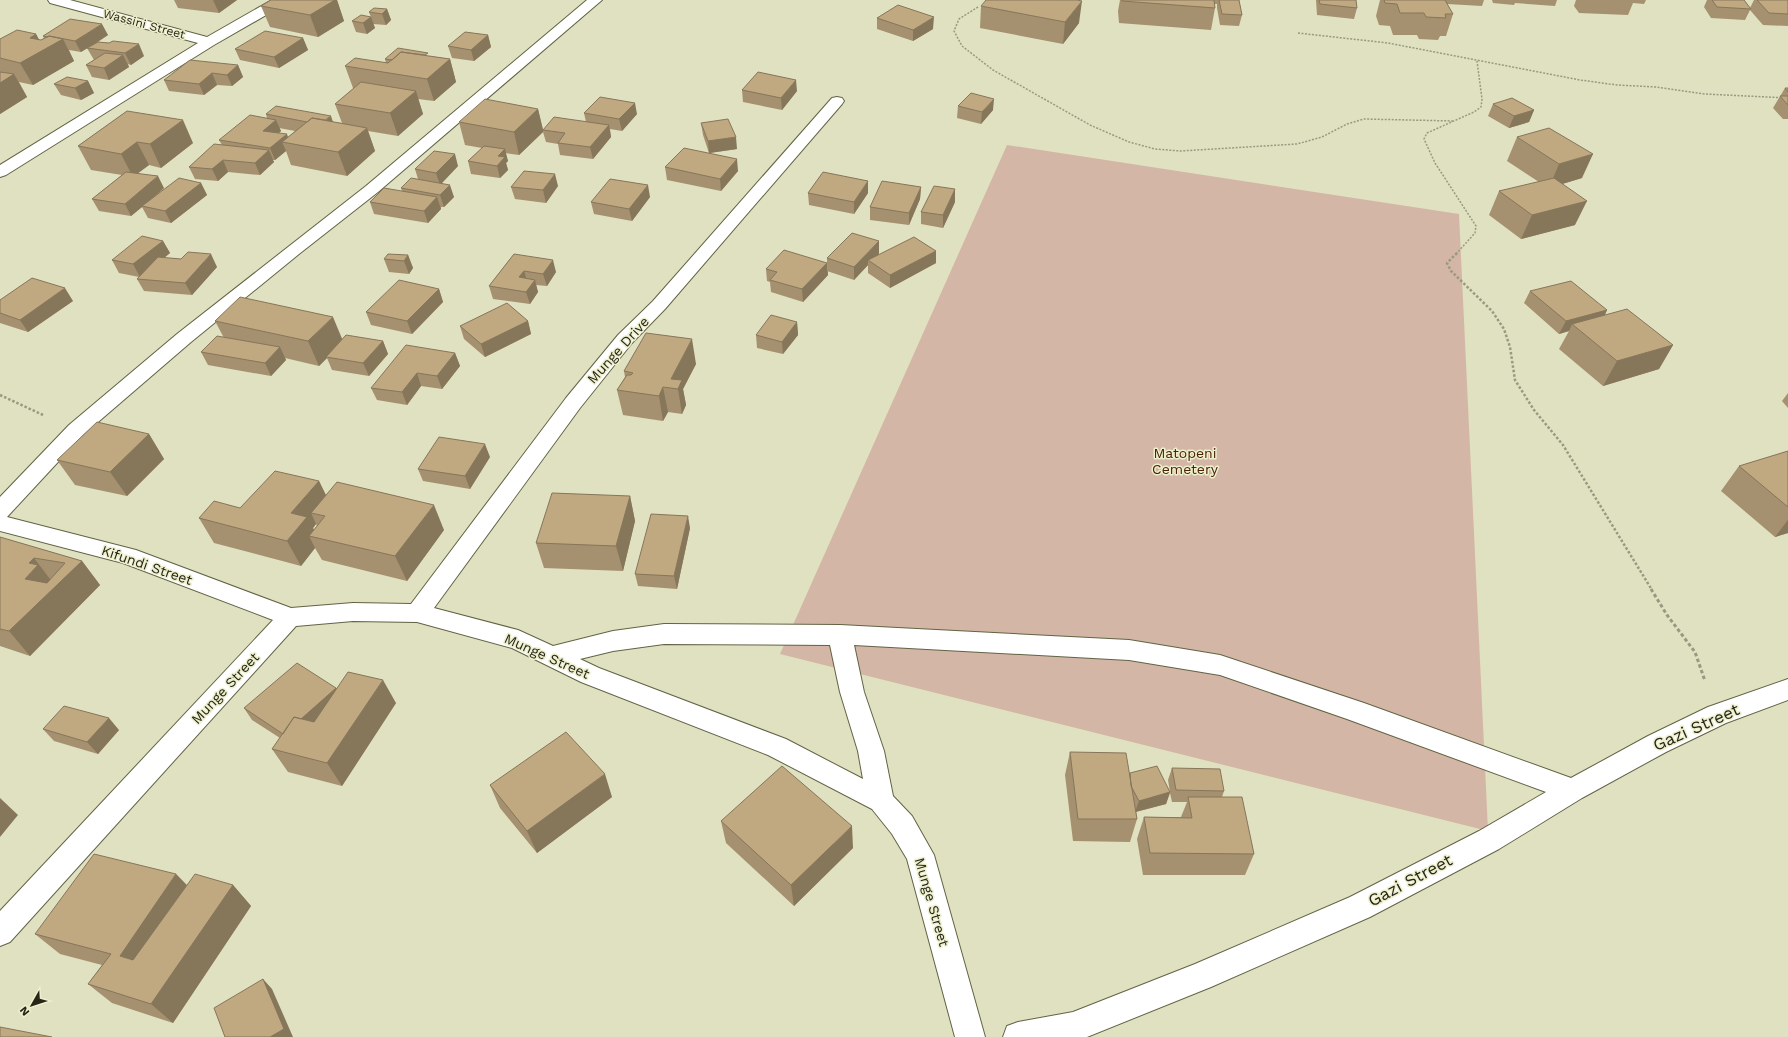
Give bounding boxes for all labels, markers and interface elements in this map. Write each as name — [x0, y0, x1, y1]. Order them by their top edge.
street label: Wassini Street — [101, 6, 187, 42]
street label: Munge Drive — [584, 313, 652, 387]
park label: Matopeni Cemetery — [1152, 445, 1219, 477]
street label: Kifundi Street — [99, 542, 195, 588]
street label: Munge Street — [502, 630, 592, 682]
street label: Munge Street — [188, 649, 262, 727]
street label: Gazi Street — [1650, 699, 1742, 755]
street label: Gazi Street — [1364, 849, 1456, 911]
street label: Munge Street — [912, 856, 952, 948]
north arrow — [12, 985, 52, 1025]
text: N — [17, 1004, 32, 1018]

